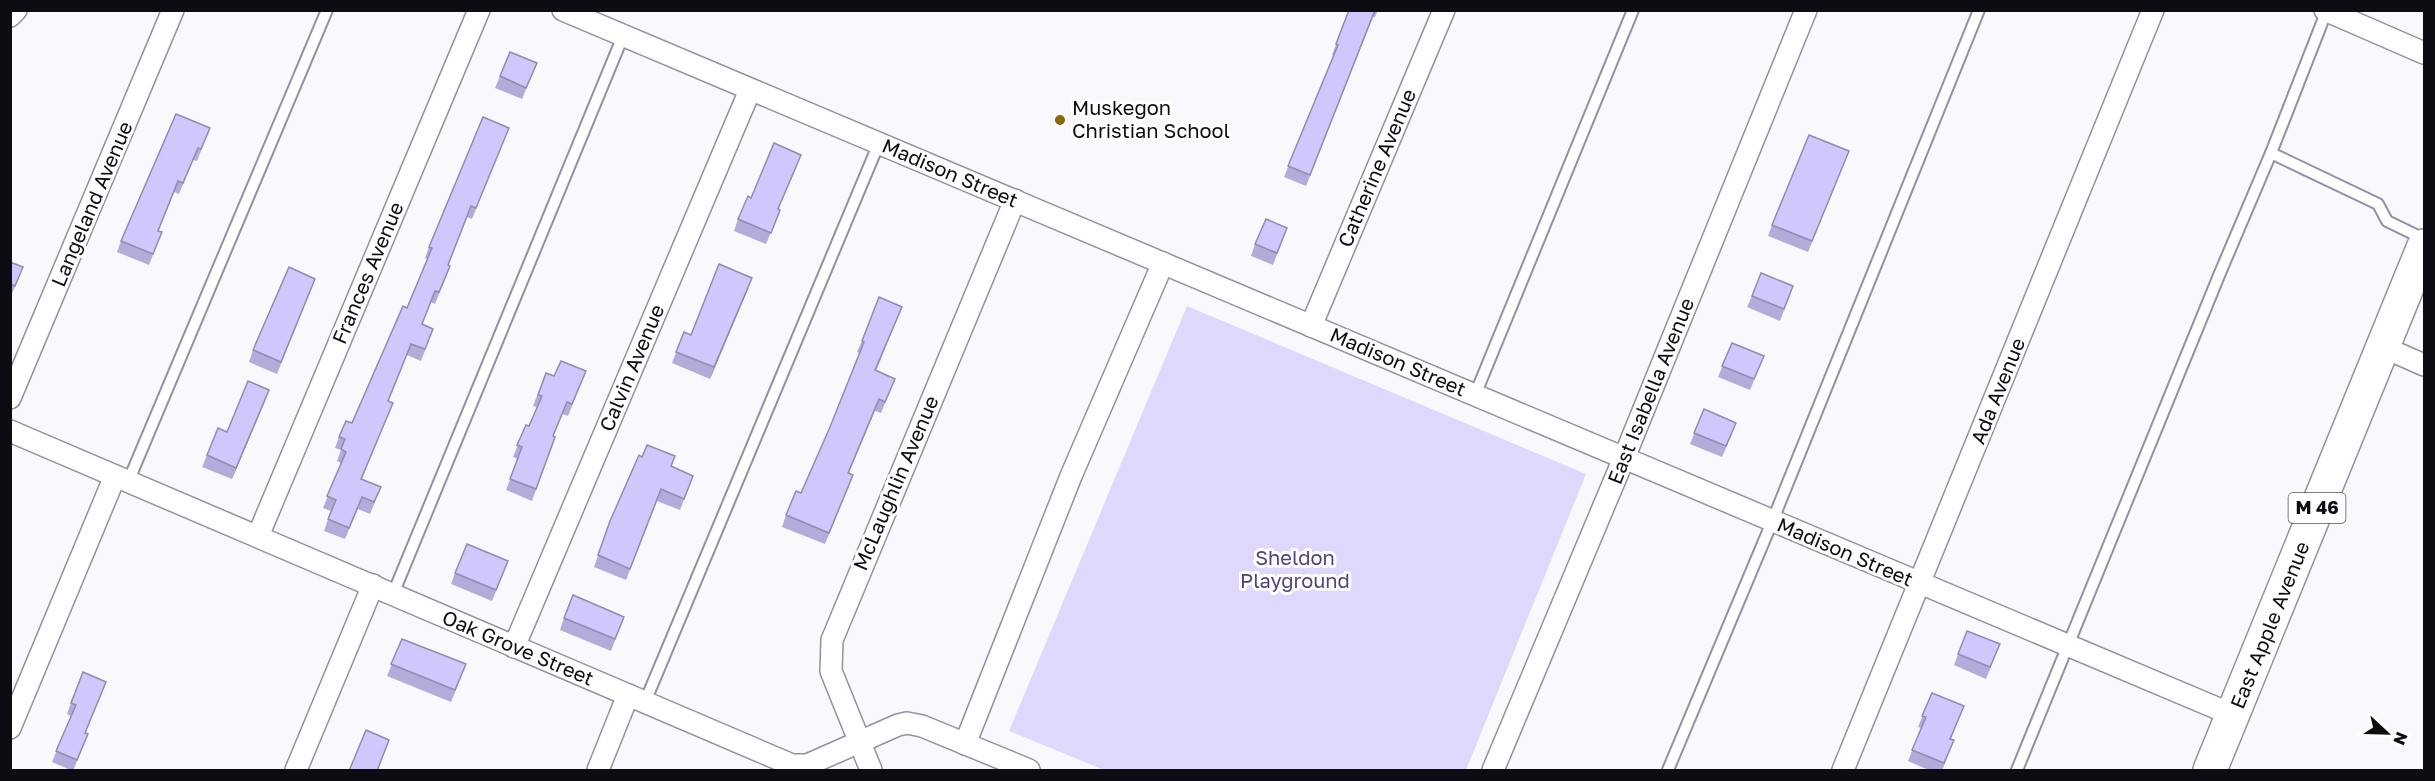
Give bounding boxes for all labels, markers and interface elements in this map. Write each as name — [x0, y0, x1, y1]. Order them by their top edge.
street label: Catherine Avenue — [1332, 85, 1420, 250]
place label: Muskegon Christian School — [1072, 95, 1230, 142]
marker: Muskegon Christian School — [1053, 113, 1067, 127]
street label: Langeland Avenue — [45, 117, 137, 290]
street label: Madison Street — [879, 133, 1022, 212]
street label: Frances Avenue — [326, 198, 408, 347]
street label: East Isabella Avenue — [1602, 294, 1698, 487]
street label: Calvin Avenue — [594, 301, 669, 435]
street label: Madison Street — [1327, 322, 1470, 401]
street label: Ada Avenue — [1965, 334, 2029, 447]
street label: McLaughlin Avenue — [847, 392, 943, 574]
road number: M 46 — [2288, 493, 2346, 523]
street label: Madison Street — [1774, 512, 1917, 591]
street label: East Apple Avenue — [2225, 537, 2314, 712]
park label: Sheldon Playground — [1240, 545, 1350, 592]
street label: Oak Grove Street — [439, 604, 598, 690]
north arrow — [2357, 703, 2417, 763]
text: N — [2389, 729, 2412, 748]

